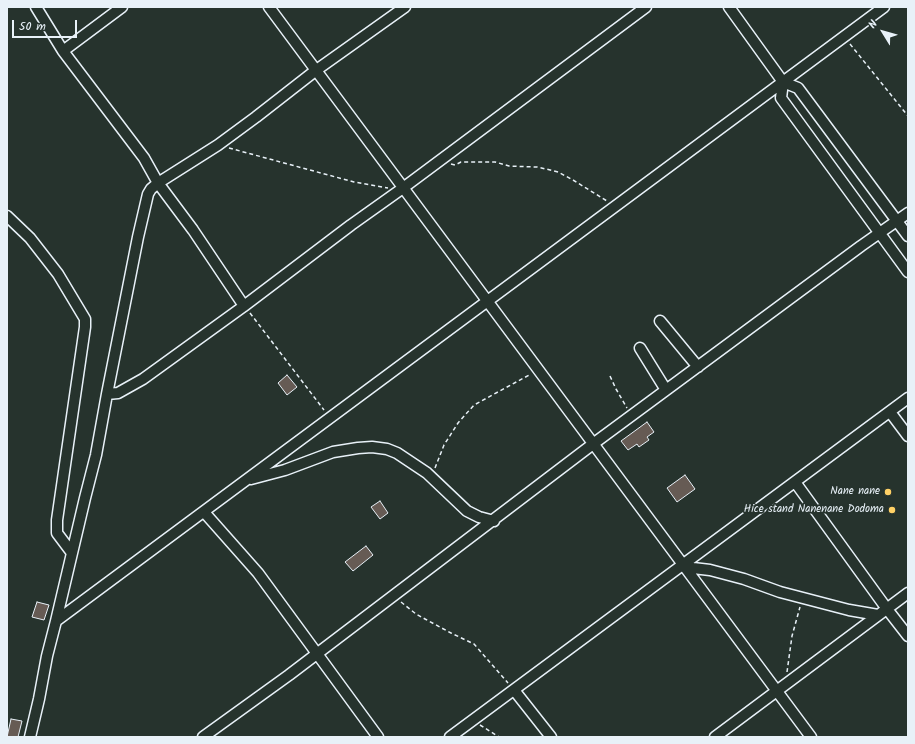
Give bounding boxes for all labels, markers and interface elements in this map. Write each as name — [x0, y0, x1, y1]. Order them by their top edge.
scale bar — [14, 12, 79, 38]
north arrow — [863, 12, 903, 52]
text: 50 m — [19, 17, 46, 36]
text: N — [864, 17, 883, 33]
place label: Nane nane — [830, 485, 880, 499]
marker: Nane nane — [883, 487, 893, 497]
place label: Hice stand Nanenane Dodoma — [744, 503, 884, 517]
marker: Hice stand Nanenane Dodoma — [887, 505, 897, 515]

